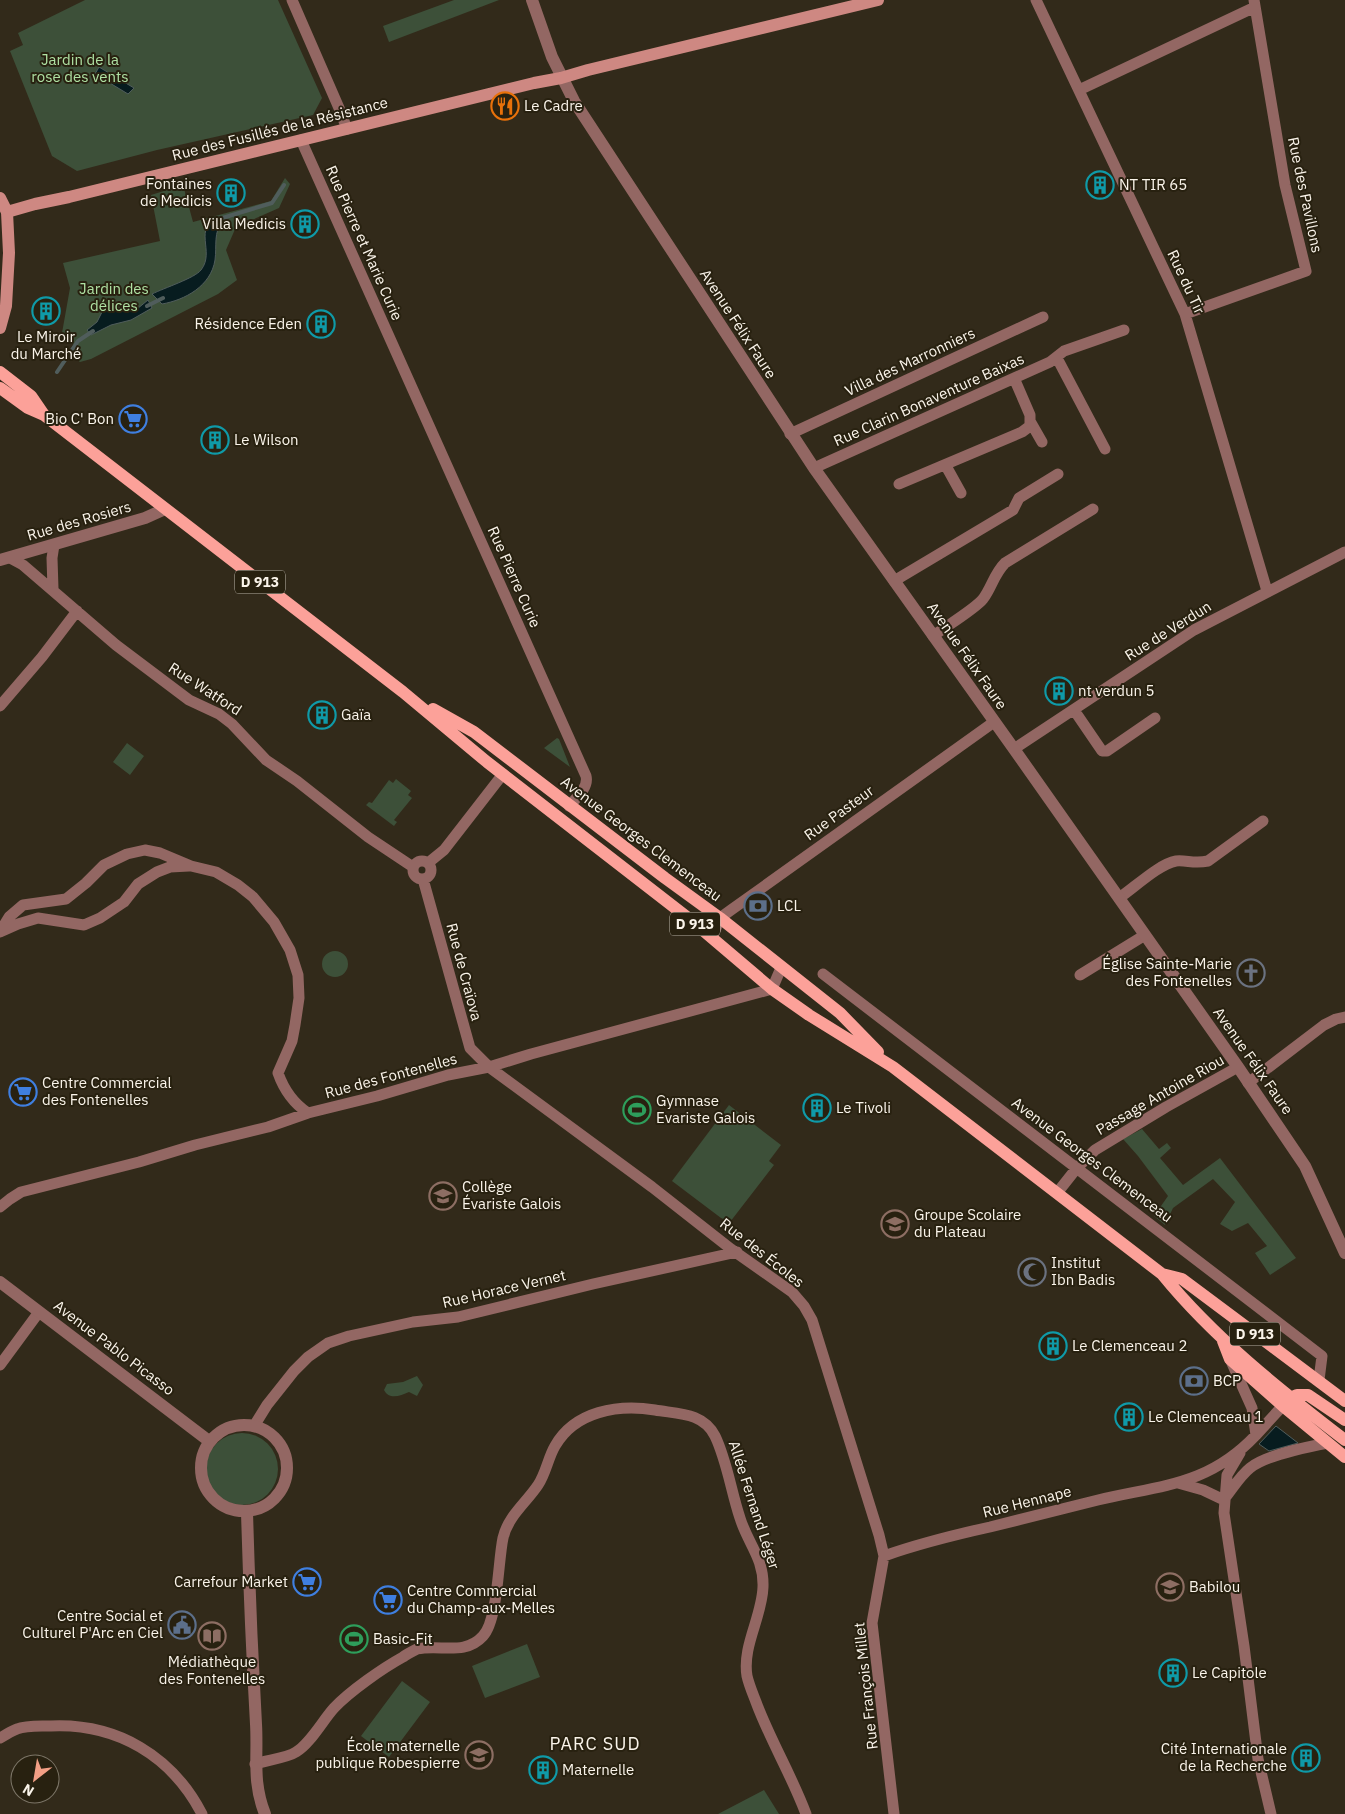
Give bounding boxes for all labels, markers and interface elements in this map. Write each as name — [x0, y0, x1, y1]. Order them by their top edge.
park label: Jardin de la rose des vents — [31, 50, 129, 86]
restaurant icon: Le Cadre — [490, 91, 520, 121]
street label: Rue des Fusillés de la Résistance — [170, 92, 390, 165]
place label: Le Cadre — [524, 96, 583, 115]
street label: Rue des Pavillons — [1284, 135, 1327, 255]
street label: Rue Pierre et Marie Curie — [322, 163, 407, 323]
building icon: NT TIR 65 — [1085, 170, 1115, 200]
place label: Fontaines de Medicis — [140, 174, 212, 210]
place label: NT TIR 65 — [1119, 175, 1187, 194]
building icon: Fontaines de Medicis — [216, 178, 246, 208]
building icon: Villa Medicis — [290, 209, 320, 239]
place label: Villa Medicis — [202, 214, 286, 233]
street label: Rue du Tir — [1163, 247, 1210, 317]
street label: Avenue Félix Faure — [696, 265, 781, 382]
park label: Jardin des délices — [79, 279, 149, 315]
building icon: Le Miroir du Marché — [31, 296, 61, 326]
building icon: Résidence Eden — [306, 309, 336, 339]
place label: Résidence Eden — [195, 314, 302, 333]
street label: Villa des Marronniers — [842, 323, 978, 400]
place label: Le Miroir du Marché — [11, 327, 81, 363]
street label: Rue Clarin Bonaventure Baixas — [831, 349, 1027, 450]
supermarket icon: Bio C' Bon — [118, 404, 148, 434]
place label: Bio C' Bon — [45, 409, 114, 428]
building icon: Le Wilson — [200, 425, 230, 455]
place label: Le Wilson — [234, 430, 299, 449]
street label: Rue des Rosiers — [25, 497, 133, 544]
street label: Rue Pierre Curie — [484, 523, 545, 630]
road number: D 913 — [235, 570, 285, 594]
street label: Rue de Verdun — [1121, 596, 1215, 665]
street label: Avenue Félix Faure — [923, 598, 1012, 713]
street label: Rue Watford — [165, 658, 245, 719]
building icon: nt verdun 5 — [1044, 676, 1074, 706]
place label: nt verdun 5 — [1078, 681, 1155, 700]
building icon: Gaïa — [307, 700, 337, 730]
place label: Gaïa — [341, 705, 371, 724]
street label: Avenue Georges Clemenceau — [557, 772, 725, 905]
street label: Rue Pasteur — [800, 781, 878, 844]
bank icon: LCL — [743, 891, 773, 921]
place label: LCL — [777, 896, 801, 915]
road number: D 913 — [670, 912, 720, 936]
street label: Rue de Craïova — [442, 921, 487, 1023]
place label: Église Sainte-Marie des Fontenelles — [1102, 954, 1232, 990]
church icon: Église Sainte-Marie des Fontenelles — [1236, 958, 1266, 988]
street label: Avenue Félix Faure — [1209, 1003, 1298, 1118]
street label: Rue des Fontenelles — [323, 1049, 459, 1102]
street label: Passage Antoine Riou — [1092, 1050, 1227, 1139]
place label: Centre Commercial des Fontenelles — [42, 1073, 172, 1109]
supermarket icon: Centre Commercial des Fontenelles — [8, 1077, 38, 1107]
place label: Gymnase Evariste Galois — [656, 1091, 755, 1127]
building icon: Le Tivoli — [802, 1093, 832, 1123]
street label: Avenue Georges Clemenceau — [1008, 1093, 1176, 1226]
sports icon: Gymnase Evariste Galois — [622, 1095, 652, 1125]
place label: Le Tivoli — [836, 1098, 891, 1117]
place label: Collège Évariste Galois — [462, 1177, 561, 1213]
school or university icon: Collège Évariste Galois — [428, 1181, 458, 1211]
place label: Groupe Scolaire du Plateau — [914, 1205, 1021, 1241]
school or university icon: Groupe Scolaire du Plateau — [880, 1209, 910, 1239]
street label: Rue des Écoles — [716, 1214, 808, 1291]
place label: Institut Ibn Badis — [1051, 1253, 1115, 1289]
mosque icon: Institut Ibn Badis — [1017, 1257, 1047, 1287]
street label: Rue Horace Vernet — [440, 1265, 567, 1312]
street label: Avenue Pablo Picasso — [50, 1296, 179, 1399]
road number: D 913 — [1230, 1322, 1280, 1346]
building icon: Le Clemenceau 2 — [1038, 1331, 1068, 1361]
place label: Le Clemenceau 2 — [1072, 1336, 1187, 1355]
bank icon: BCP — [1179, 1366, 1209, 1396]
place label: BCP — [1213, 1371, 1241, 1390]
building icon: Le Clemenceau 1 — [1114, 1402, 1144, 1432]
place label: Le Clemenceau 1 — [1148, 1407, 1263, 1426]
street label: Allée Fernand Léger — [725, 1438, 784, 1572]
street label: Rue Hennape — [981, 1481, 1073, 1522]
supermarket icon: Carrefour Market — [292, 1567, 322, 1597]
place label: Carrefour Market — [174, 1572, 288, 1591]
school or university icon: Babilou — [1155, 1572, 1185, 1602]
place label: Babilou — [1189, 1577, 1240, 1596]
place label: Centre Commercial du Champ-aux-Melles — [407, 1581, 555, 1617]
supermarket icon: Centre Commercial du Champ-aux-Melles — [373, 1585, 403, 1615]
place label: Centre Social et Culturel P'Arc en Ciel — [22, 1606, 163, 1642]
public building icon: Centre Social et Culturel P'Arc en Ciel — [167, 1610, 197, 1640]
library icon: Médiathèque des Fontenelles — [197, 1621, 227, 1651]
street label: Rue François Millet — [849, 1621, 882, 1751]
sports icon: Basic-Fit — [339, 1624, 369, 1654]
place label: Basic-Fit — [373, 1629, 433, 1648]
place label: Médiathèque des Fontenelles — [159, 1652, 265, 1688]
building icon: Le Capitole — [1158, 1658, 1188, 1688]
place label: Le Capitole — [1192, 1663, 1267, 1682]
district label: PARC SUD — [549, 1732, 641, 1755]
place label: École maternelle publique Robespierre — [315, 1736, 460, 1772]
place label: Cité Internationale de la Recherche — [1161, 1739, 1287, 1775]
school or university icon: École maternelle publique Robespierre — [464, 1740, 494, 1770]
building icon: Cité Internationale de la Recherche — [1291, 1743, 1321, 1773]
north arrow — [10, 1754, 60, 1804]
building icon: Maternelle — [528, 1755, 558, 1785]
place label: Maternelle — [562, 1760, 634, 1779]
text: N — [19, 1780, 37, 1800]

